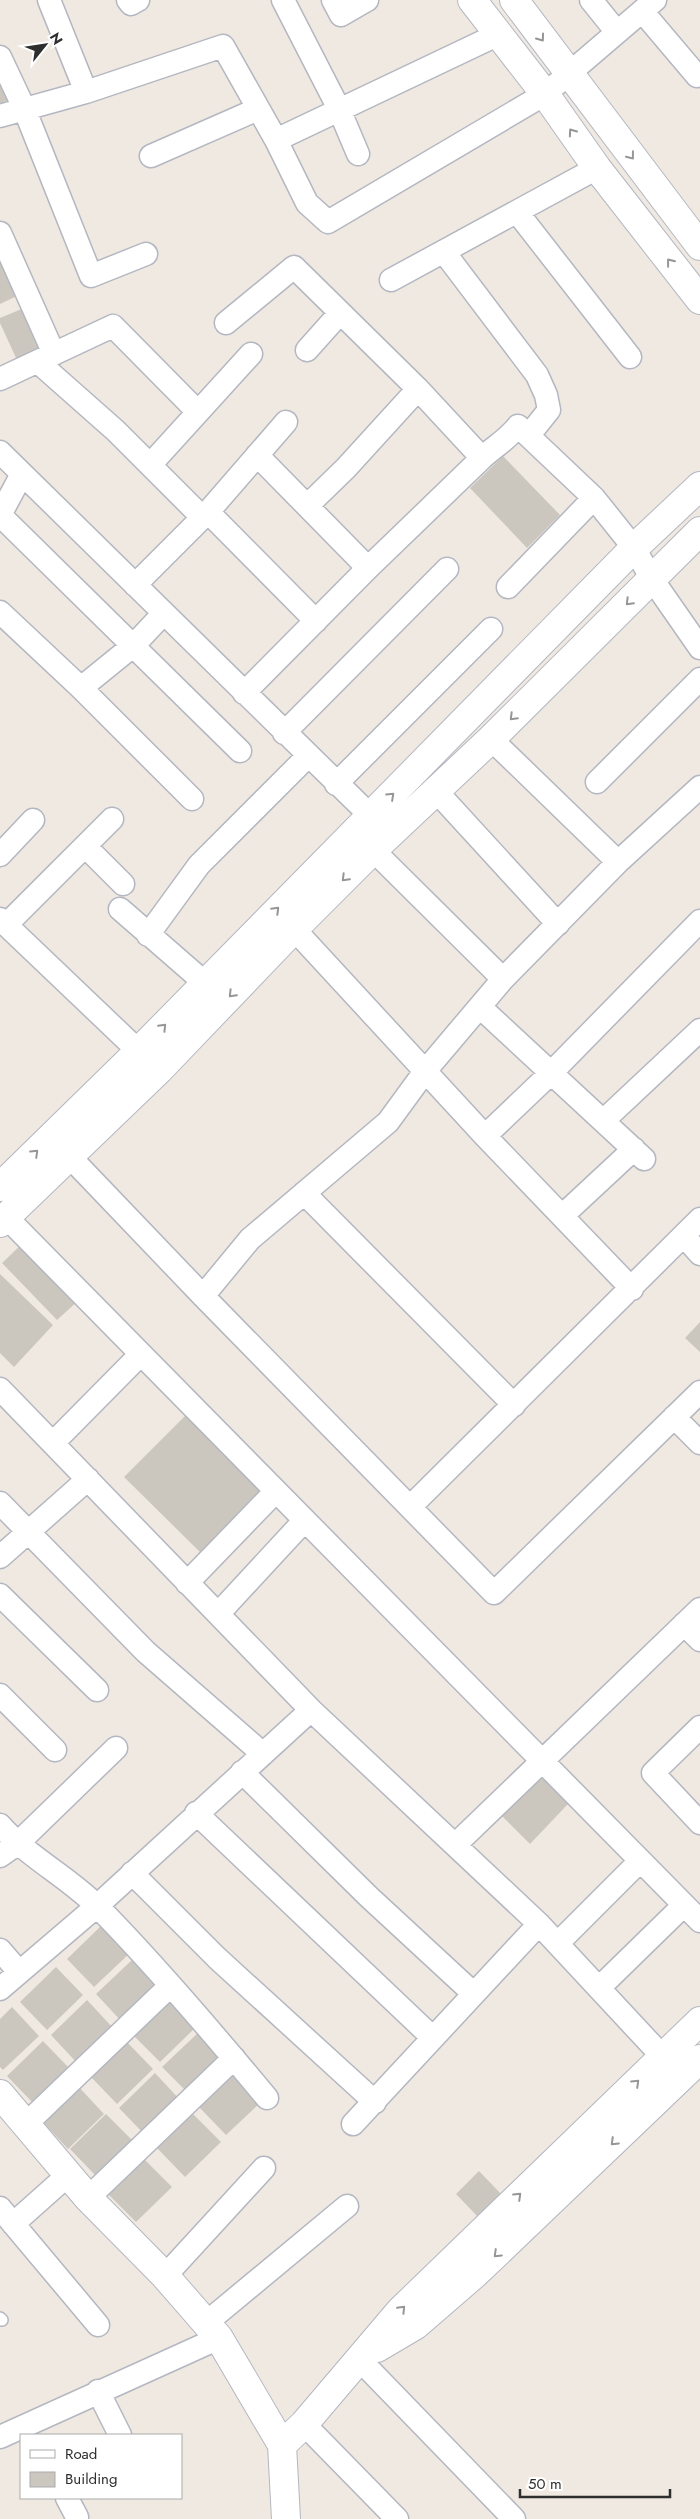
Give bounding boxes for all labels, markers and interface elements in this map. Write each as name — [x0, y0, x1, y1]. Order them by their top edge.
north arrow — [20, 20, 70, 70]
text: N — [45, 29, 68, 48]
one-way arrow — [536, 32, 544, 41]
one-way arrow — [569, 128, 578, 138]
one-way arrow — [625, 150, 633, 159]
one-way arrow — [667, 258, 676, 267]
one-way arrow — [625, 596, 634, 605]
one-way arrow — [510, 711, 519, 720]
one-way arrow — [386, 793, 395, 802]
one-way arrow — [342, 872, 351, 881]
one-way arrow — [271, 907, 280, 916]
one-way arrow — [229, 988, 238, 997]
one-way arrow — [157, 1023, 166, 1032]
one-way arrow — [29, 1150, 38, 1159]
one-way arrow — [630, 2080, 639, 2089]
one-way arrow — [611, 2136, 620, 2145]
one-way arrow — [513, 2193, 522, 2202]
one-way arrow — [493, 2248, 502, 2257]
one-way arrow — [396, 2306, 405, 2315]
legend — [20, 2434, 182, 2499]
text: Road — [65, 2443, 97, 2465]
scale bar — [520, 2466, 670, 2498]
text: Building — [65, 2468, 117, 2490]
text: 50 m — [528, 2473, 562, 2495]

